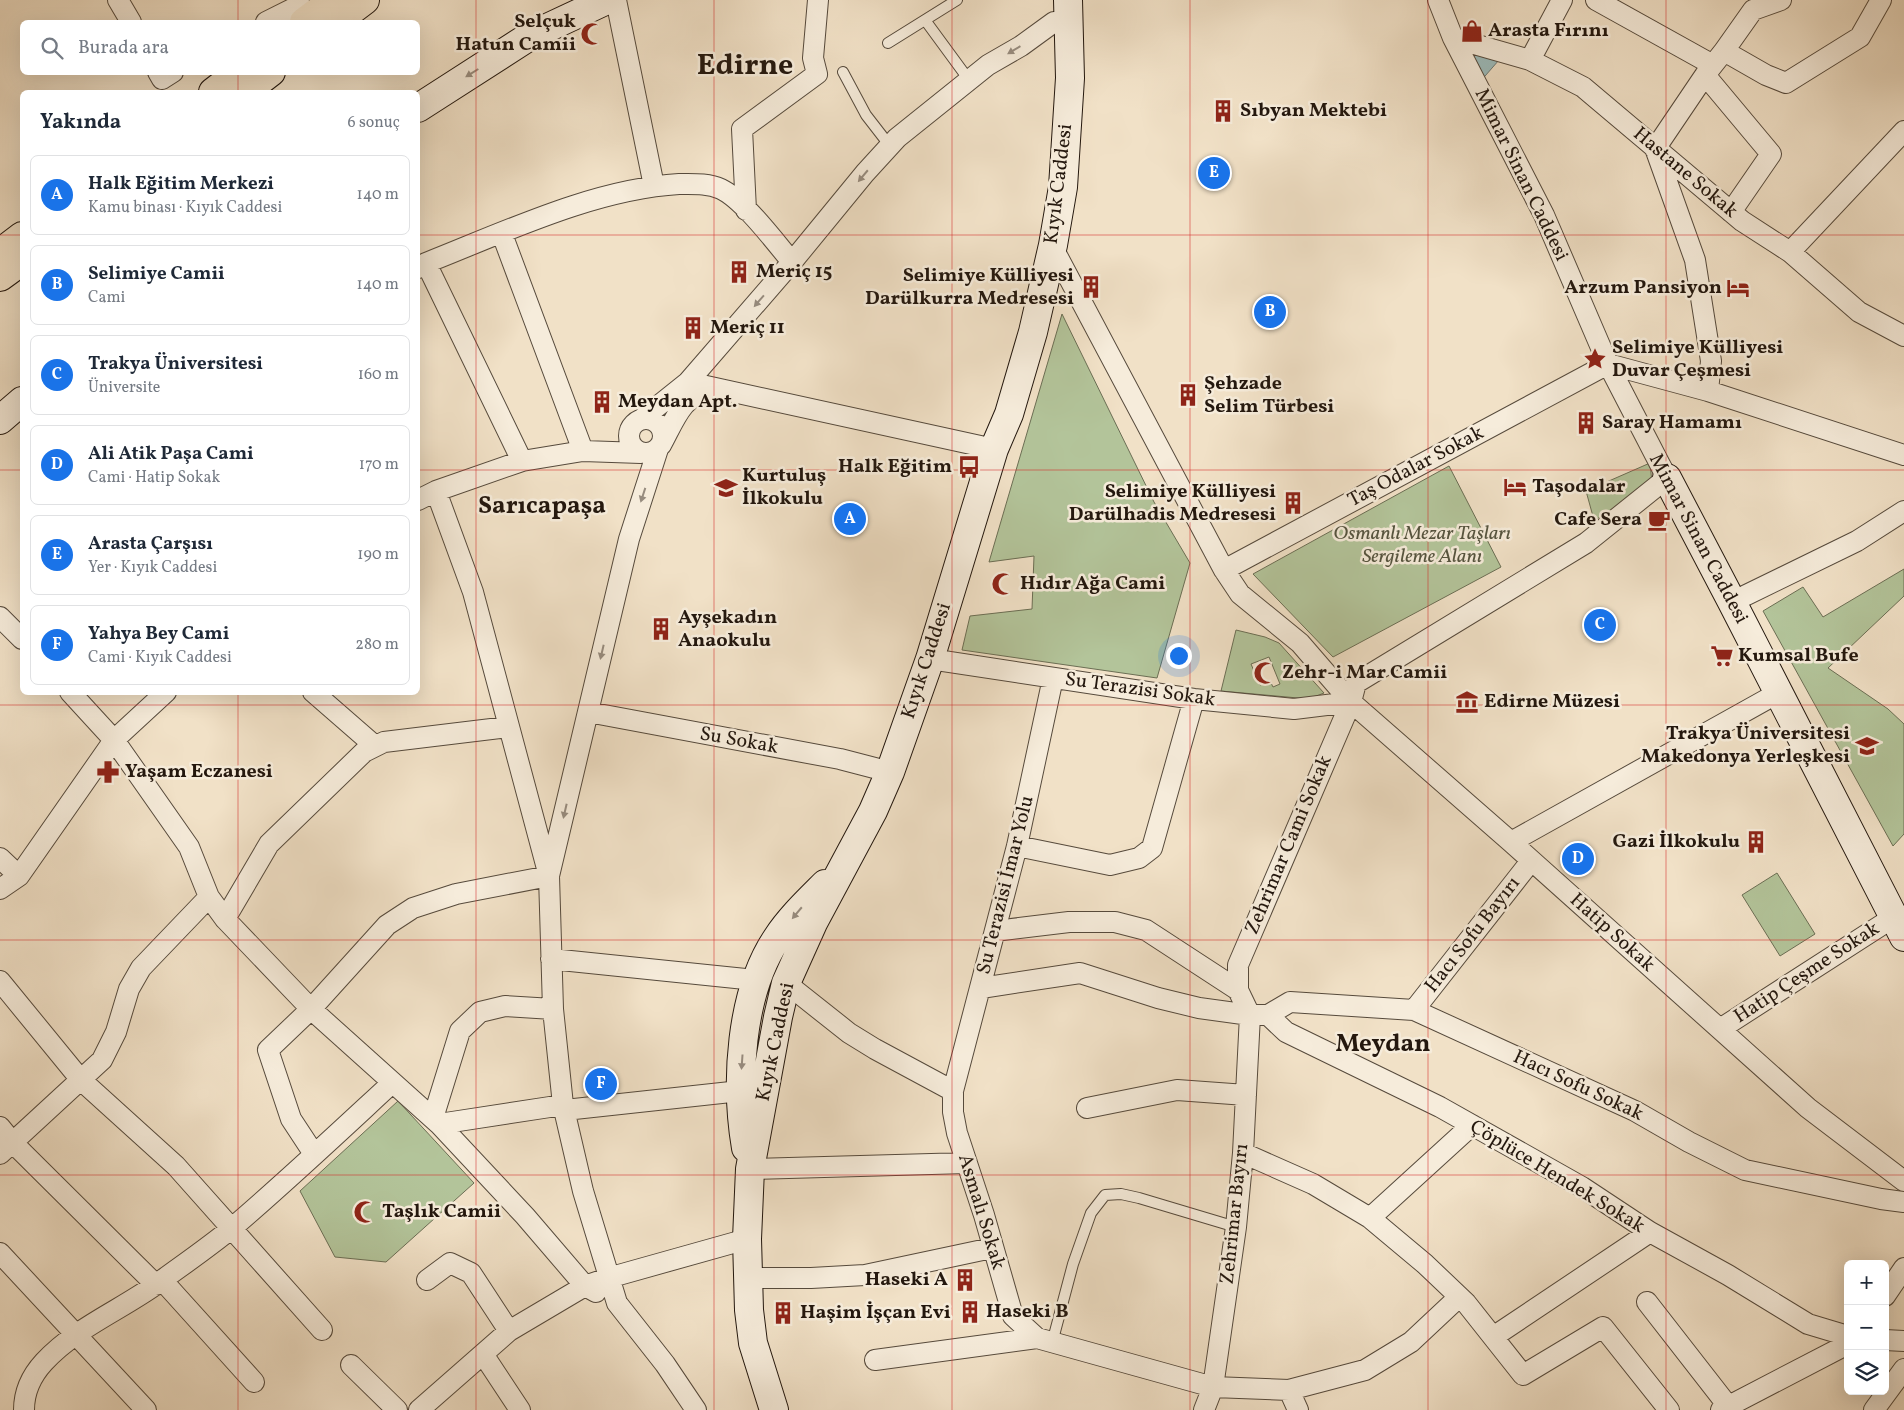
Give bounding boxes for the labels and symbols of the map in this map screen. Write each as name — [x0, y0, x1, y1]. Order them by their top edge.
place label: Selçuk Hatun Camii — [456, 8, 576, 59]
place label: Arasta Fırını — [1488, 17, 1609, 45]
shop icon: Arasta Fırını — [1459, 18, 1485, 44]
mosque icon: Selçuk Hatun Camii — [579, 21, 605, 47]
district label: Edirne — [697, 45, 793, 87]
one-way arrow — [1008, 45, 1021, 54]
one-way arrow — [465, 68, 478, 78]
street label: Mimar Sinan Caddesi — [1467, 84, 1575, 266]
place label: Sıbyan Mektebi — [1240, 97, 1387, 125]
building icon: Sıbyan Mektebi — [1210, 98, 1236, 124]
street label: Hastane Sokak — [1627, 121, 1744, 225]
street label: Kıyık Caddesi — [1038, 122, 1080, 246]
pin: E — [1198, 154, 1230, 192]
one-way arrow — [858, 169, 869, 182]
place label: Meriç 15 — [756, 258, 832, 286]
building icon: Meriç 15 — [726, 259, 752, 285]
place label: Selimiye Külliyesi Darülkurra Medresesi — [865, 262, 1074, 313]
building icon: Selimiye Külliyesi Darülkurra Medresesi — [1078, 274, 1104, 300]
place label: Arzum Pansiyon — [1564, 274, 1722, 302]
hotel icon: Arzum Pansiyon — [1725, 275, 1751, 301]
pin: B — [1254, 293, 1286, 331]
one-way arrow — [754, 294, 765, 307]
place label: Meriç 11 — [710, 314, 785, 342]
building icon: Meriç 11 — [680, 315, 706, 341]
place label: Selimiye Külliyesi Duvar Çeşmesi — [1612, 334, 1783, 385]
place icon: Selimiye Külliyesi Duvar Çeşmesi — [1582, 346, 1608, 372]
place label: Şehzade Selim Türbesi — [1204, 370, 1334, 421]
building icon: Şehzade Selim Türbesi — [1175, 382, 1201, 408]
place label: Meydan Apt. — [618, 388, 737, 416]
building icon: Meydan Apt. — [589, 389, 615, 415]
place label: Saray Hamamı — [1602, 409, 1742, 437]
building icon: Saray Hamamı — [1573, 410, 1599, 436]
street label: Taş Odalar Sokak — [1343, 419, 1489, 515]
street label: Mimar Sinan Caddesi — [1641, 449, 1755, 629]
place label: Halk Eğitim — [838, 453, 952, 481]
bus stop icon: Halk Eğitim — [956, 454, 982, 480]
place label: Kurtuluş İlkokulu — [742, 462, 826, 513]
place label: Taşodalar — [1532, 473, 1626, 501]
hotel icon: Taşodalar — [1502, 474, 1528, 500]
school or university icon: Kurtuluş İlkokulu — [713, 475, 739, 501]
place label: Selimiye Külliyesi Darülhadis Medresesi — [1069, 478, 1276, 529]
one-way arrow — [639, 488, 646, 503]
district label: Sarıcapaşa — [478, 489, 606, 524]
building icon: Selimiye Külliyesi Darülhadis Medresesi — [1280, 490, 1306, 516]
pin: A — [834, 500, 866, 538]
place label: Cafe Sera — [1554, 506, 1642, 534]
cafe icon: Cafe Sera — [1646, 507, 1672, 533]
park label: Osmanlı Mezar Taşları Sergileme Alanı — [1333, 520, 1511, 571]
place label: Hıdır Ağa Cami — [1020, 570, 1165, 598]
mosque icon: Hıdır Ağa Cami — [990, 571, 1016, 597]
street label: Kıyık Caddesi — [895, 599, 959, 723]
place label: Ayşekadın Anaokulu — [678, 604, 777, 655]
pin: C — [1584, 606, 1616, 644]
building icon: Ayşekadın Anaokulu — [648, 616, 674, 642]
place label: Kumsal Bufe — [1738, 642, 1859, 670]
your location — [1166, 643, 1192, 669]
supermarket icon: Kumsal Bufe — [1709, 643, 1735, 669]
one-way arrow — [598, 645, 606, 660]
place label: Zehr-i Mar Camii — [1282, 659, 1447, 687]
mosque icon: Zehr-i Mar Camii — [1252, 660, 1278, 686]
street label: Su Terazisi Sokak — [1063, 666, 1217, 714]
place label: Edirne Müzesi — [1484, 688, 1620, 716]
museum icon: Edirne Müzesi — [1454, 689, 1480, 715]
street label: Su Sokak — [697, 720, 781, 762]
place label: Trakya Üniversitesi Makedonya Yerleşkesi — [1641, 720, 1850, 771]
school or university icon: Trakya Üniversitesi Makedonya Yerleşkesi — [1854, 733, 1880, 759]
street label: Zehrimar Cami Sokak — [1239, 751, 1340, 939]
place label: Yaşam Eczanesi — [125, 758, 273, 786]
pharmacy icon: Yaşam Eczanesi — [95, 759, 121, 785]
street label: Su Terazisi İmar Yolu — [970, 793, 1042, 977]
one-way arrow — [561, 803, 569, 818]
place label: Gazi İlkokulu — [1613, 828, 1740, 856]
building icon: Gazi İlkokulu — [1743, 829, 1769, 855]
pin: D — [1562, 840, 1594, 878]
street label: Hacı Sofu Bayırı — [1419, 871, 1527, 999]
street label: Hatip Sokak — [1563, 887, 1661, 979]
one-way arrow — [791, 906, 802, 919]
street label: Hatip Çeşme Sokak — [1729, 915, 1885, 1031]
street label: Kıyık Caddesi — [750, 980, 802, 1104]
district label: Meydan — [1335, 1027, 1431, 1062]
street label: Hacı Sofu Sokak — [1508, 1044, 1648, 1129]
one-way arrow — [737, 1054, 745, 1070]
pin: F — [585, 1065, 617, 1103]
street label: Çöplüce Hendek Sokak — [1464, 1113, 1650, 1241]
street label: Zehrimar Bayırı — [1214, 1142, 1256, 1286]
street label: Asmalı Sokak — [950, 1151, 1012, 1273]
place label: Taşlık Camii — [382, 1198, 501, 1226]
mosque icon: Taşlık Camii — [352, 1199, 378, 1225]
place label: Haseki A — [865, 1266, 948, 1294]
building icon: Haseki A — [952, 1267, 978, 1293]
place label: Haseki B — [986, 1298, 1069, 1326]
place label: Haşim İşçan Evi — [800, 1299, 951, 1327]
building icon: Haseki B — [957, 1299, 983, 1325]
building icon: Haşim İşçan Evi — [770, 1300, 796, 1326]

